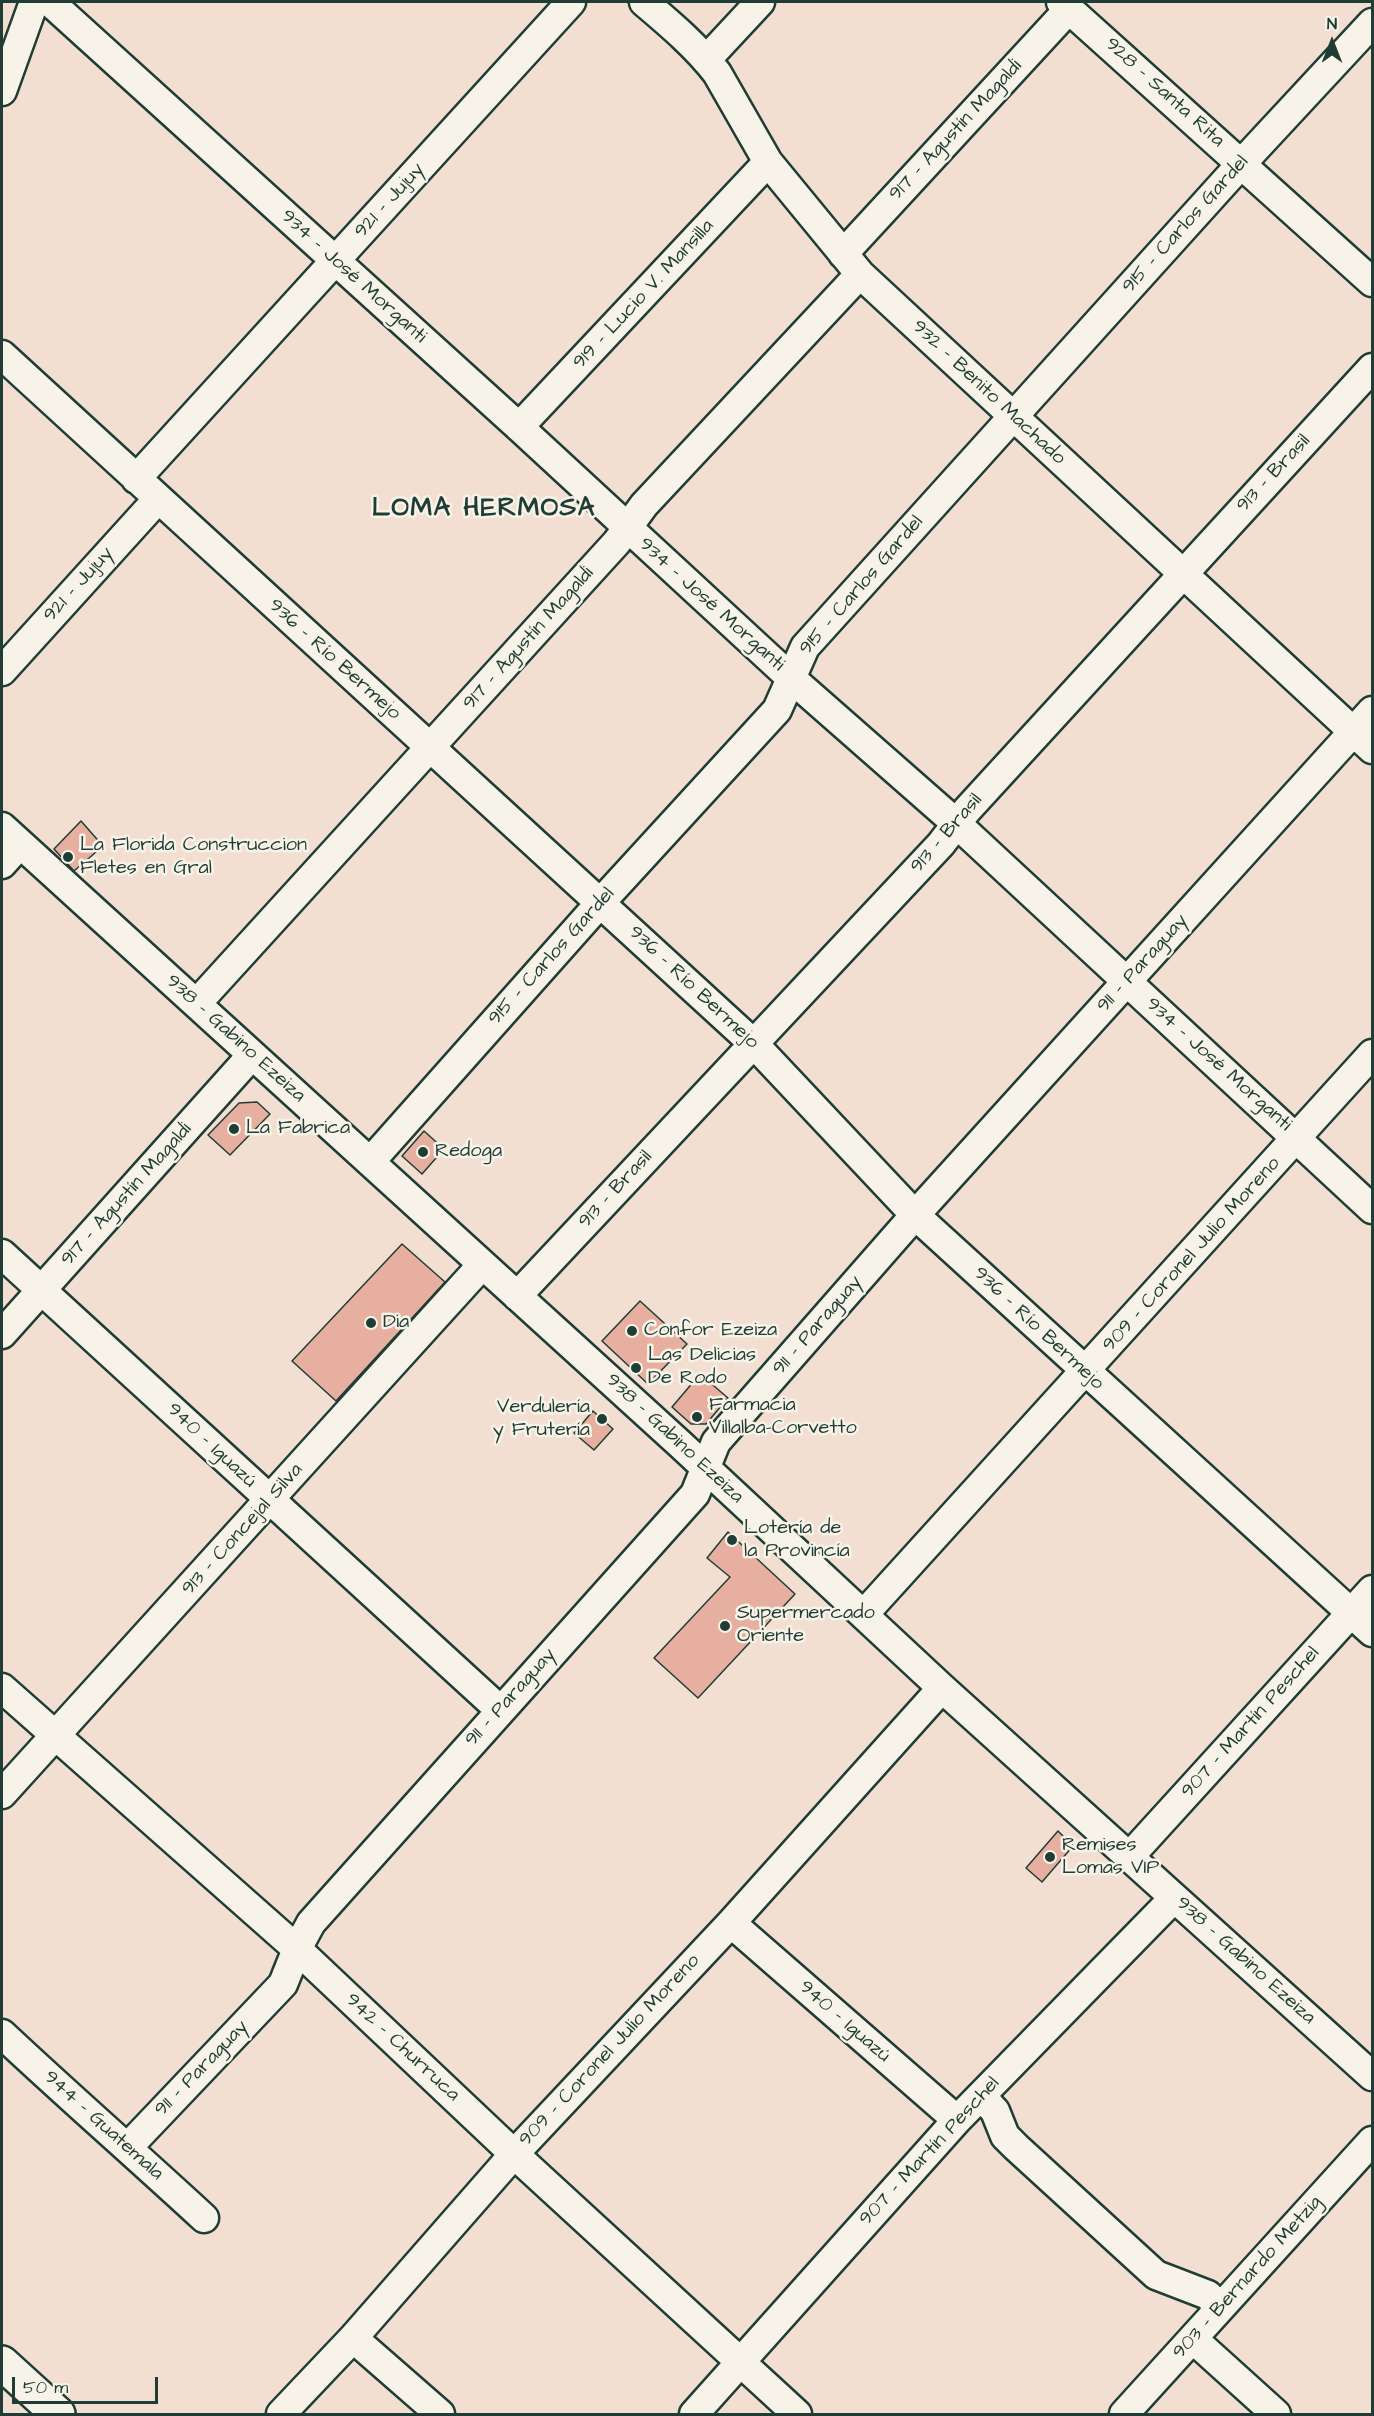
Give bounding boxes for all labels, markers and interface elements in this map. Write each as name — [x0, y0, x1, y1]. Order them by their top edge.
north arrow — [1302, 12, 1362, 72]
text: N — [1327, 13, 1337, 35]
street label: 928 - Santa Rita — [1099, 33, 1229, 153]
street label: 917 - Agustín Magaldi — [884, 55, 1028, 207]
street label: 915 - Carlos Gardel — [1118, 151, 1254, 299]
street label: 921 - Jujuy — [350, 158, 430, 244]
street label: 934 - José Morganti — [275, 205, 431, 349]
street label: 919 - Lucio V. Mansilla — [568, 215, 720, 375]
street label: 932 - Benito Machado — [906, 315, 1070, 471]
street label: 913 - Brasil — [1232, 430, 1316, 518]
district label: LOMA HERMOSA — [372, 494, 596, 526]
street label: 915 - Carlos Gardel — [795, 511, 929, 661]
street label: 934 - José Morganti — [633, 533, 789, 677]
street label: 921 - Jujuy — [39, 542, 119, 628]
street label: 917 - Agustín Magaldi — [458, 562, 600, 716]
street label: 936 - Río Bermejo — [263, 594, 405, 726]
street label: 913 - Brasil — [906, 789, 988, 879]
place label: La Florida Construccion Fletes en Gral — [80, 834, 307, 881]
marker: La Florida Construccion Fletes en Gral — [61, 850, 75, 864]
street label: 915 - Carlos Gardel — [484, 883, 620, 1031]
street label: 911 - Paraguay — [1092, 910, 1194, 1018]
street label: 936 - Río Bermejo — [623, 921, 763, 1055]
street label: 938 - Gabino Ezeiza — [160, 970, 310, 1108]
street label: 934 - José Morganti — [1140, 993, 1296, 1137]
place label: La Fabrica — [246, 1117, 350, 1141]
street label: 917 - Agustín Magaldi — [56, 1118, 198, 1272]
marker: La Fabrica — [227, 1122, 241, 1136]
place label: Redoga — [435, 1140, 502, 1164]
marker: Redoga — [416, 1145, 430, 1159]
street label: 913 - Brasil — [574, 1146, 658, 1234]
street label: 909 - Coronel Julio Moreno — [1098, 1152, 1286, 1358]
street label: 936 - Río Bermejo — [968, 1262, 1108, 1396]
street label: 911 - Paraguay — [768, 1271, 868, 1381]
place label: Dia — [383, 1311, 409, 1335]
marker: Dia — [364, 1316, 378, 1330]
place label: Confor Ezeiza — [644, 1319, 777, 1343]
marker: Confor Ezeiza — [625, 1324, 639, 1338]
place label: Las Delicias De Rodo — [648, 1344, 756, 1391]
marker: Las Delicias De Rodo — [629, 1361, 643, 1375]
street label: 938 - Gabino Ezeiza — [600, 1369, 748, 1509]
place label: Farmacia Villalba-Corvetto — [709, 1394, 857, 1441]
place label: Verdulería y Frutería — [493, 1396, 590, 1443]
street label: 940 - Iguazú — [161, 1398, 261, 1494]
marker: Farmacia Villalba-Corvetto — [690, 1410, 704, 1424]
marker: Verdulería y Frutería — [595, 1412, 609, 1426]
street label: 913 - Concejal Silva — [177, 1459, 309, 1601]
place label: Lotería de la Provincía — [744, 1517, 850, 1564]
marker: Lotería de la Provincía — [725, 1533, 739, 1547]
place label: Supermercado Oriente — [737, 1602, 875, 1649]
marker: Supermercado Oriente — [718, 1619, 732, 1633]
street label: 907 - Martín Peschel — [1177, 1642, 1325, 1804]
street label: 911 - Paraguay — [460, 1644, 562, 1752]
place label: Remises Lomas VIP — [1062, 1834, 1159, 1881]
marker: Remises Lomas VIP — [1043, 1850, 1057, 1864]
street label: 938 - Gabino Ezeiza — [1170, 1892, 1320, 2030]
street label: 909 - Coronel Julio Moreno — [514, 1950, 706, 2152]
street label: 940 - Iguazú — [793, 1976, 895, 2068]
street label: 942 - Churruca — [340, 1989, 464, 2107]
street label: 911 - Paraguay — [150, 2016, 254, 2122]
street label: 944 - Guatemala — [38, 2066, 168, 2186]
street label: 907 - Martín Peschel — [855, 2072, 1005, 2232]
street label: 903 - Bernardo Metzig — [1168, 2191, 1328, 2365]
scale bar — [15, 2365, 160, 2403]
text: 50 m — [23, 2375, 68, 2400]

